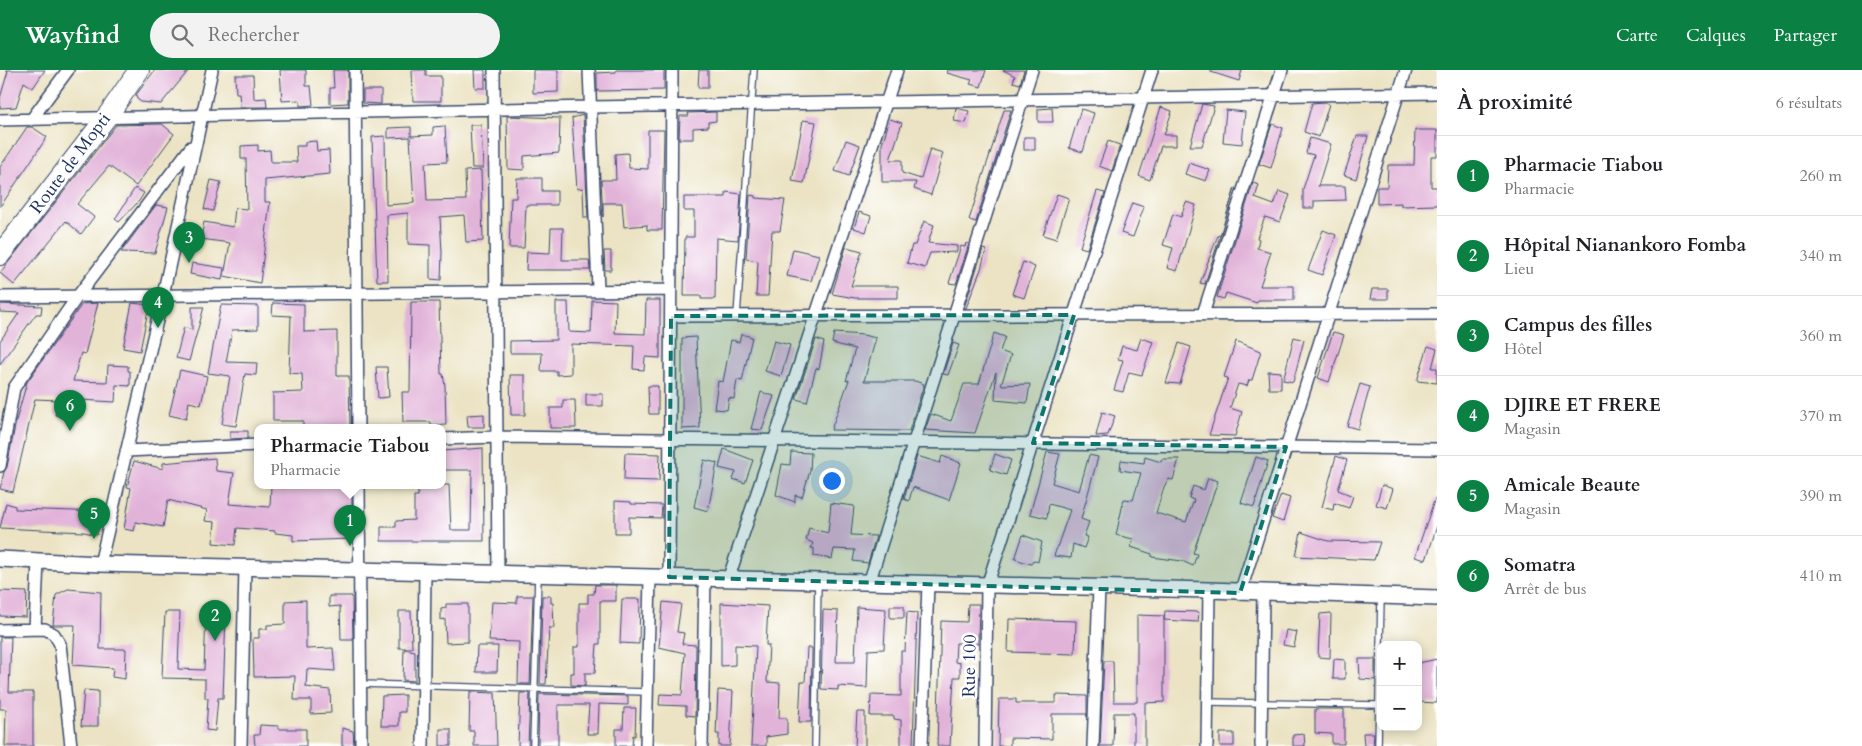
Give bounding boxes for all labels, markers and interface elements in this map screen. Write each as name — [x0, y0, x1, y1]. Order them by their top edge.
search box — [150, 13, 500, 58]
text: Wayfind — [25, 19, 120, 52]
icon: search — [168, 21, 196, 49]
text: Rechercher — [208, 22, 299, 48]
text: Carte — [1616, 23, 1658, 48]
text: Calques — [1686, 23, 1746, 48]
text: Partager — [1774, 23, 1837, 48]
text: À proximité — [1457, 88, 1573, 117]
text: 6 résultats — [1776, 92, 1842, 114]
street label: Route de Mopti — [24, 108, 117, 219]
text: Pharmacie Tiabou — [1504, 152, 1663, 178]
text: 1 — [1469, 165, 1477, 187]
text: 260 m — [1800, 165, 1842, 187]
text: Pharmacie — [1504, 178, 1575, 200]
pin: 3 — [173, 222, 205, 263]
text: Hôpital Nianankoro Fomba — [1504, 232, 1746, 258]
text: 2 — [1469, 245, 1477, 267]
text: 340 m — [1800, 245, 1842, 267]
text: Lieu — [1504, 258, 1534, 280]
pin: 4 — [142, 287, 174, 328]
text: Campus des filles — [1504, 312, 1652, 338]
text: 3 — [1469, 325, 1477, 347]
text: 360 m — [1800, 325, 1842, 347]
text: Hôtel — [1504, 338, 1542, 360]
pin: 6 — [54, 390, 86, 431]
text: DJIRE ET FRERE — [1504, 392, 1661, 418]
text: 4 — [1469, 405, 1477, 427]
text: 370 m — [1800, 405, 1842, 427]
text: Magasin — [1504, 418, 1561, 440]
popup — [254, 424, 446, 489]
text: Pharmacie Tiabou — [270, 433, 430, 459]
text: Pharmacie — [270, 459, 341, 481]
your location — [819, 468, 845, 494]
text: Amicale Beaute — [1504, 472, 1640, 498]
text: 5 — [1469, 485, 1477, 507]
text: 390 m — [1800, 485, 1842, 507]
pin: 5 — [78, 498, 110, 539]
text: Magasin — [1504, 498, 1561, 520]
pin: 1 — [334, 505, 366, 546]
text: Somatra — [1504, 552, 1576, 578]
text: 6 — [1469, 565, 1477, 587]
text: 410 m — [1800, 565, 1842, 587]
text: Arrêt de bus — [1504, 578, 1586, 600]
pin: 2 — [199, 600, 231, 641]
street label: Rue 100 — [956, 634, 983, 698]
map controls — [1377, 641, 1422, 731]
button: + — [1377, 641, 1422, 686]
button: − — [1377, 686, 1422, 731]

